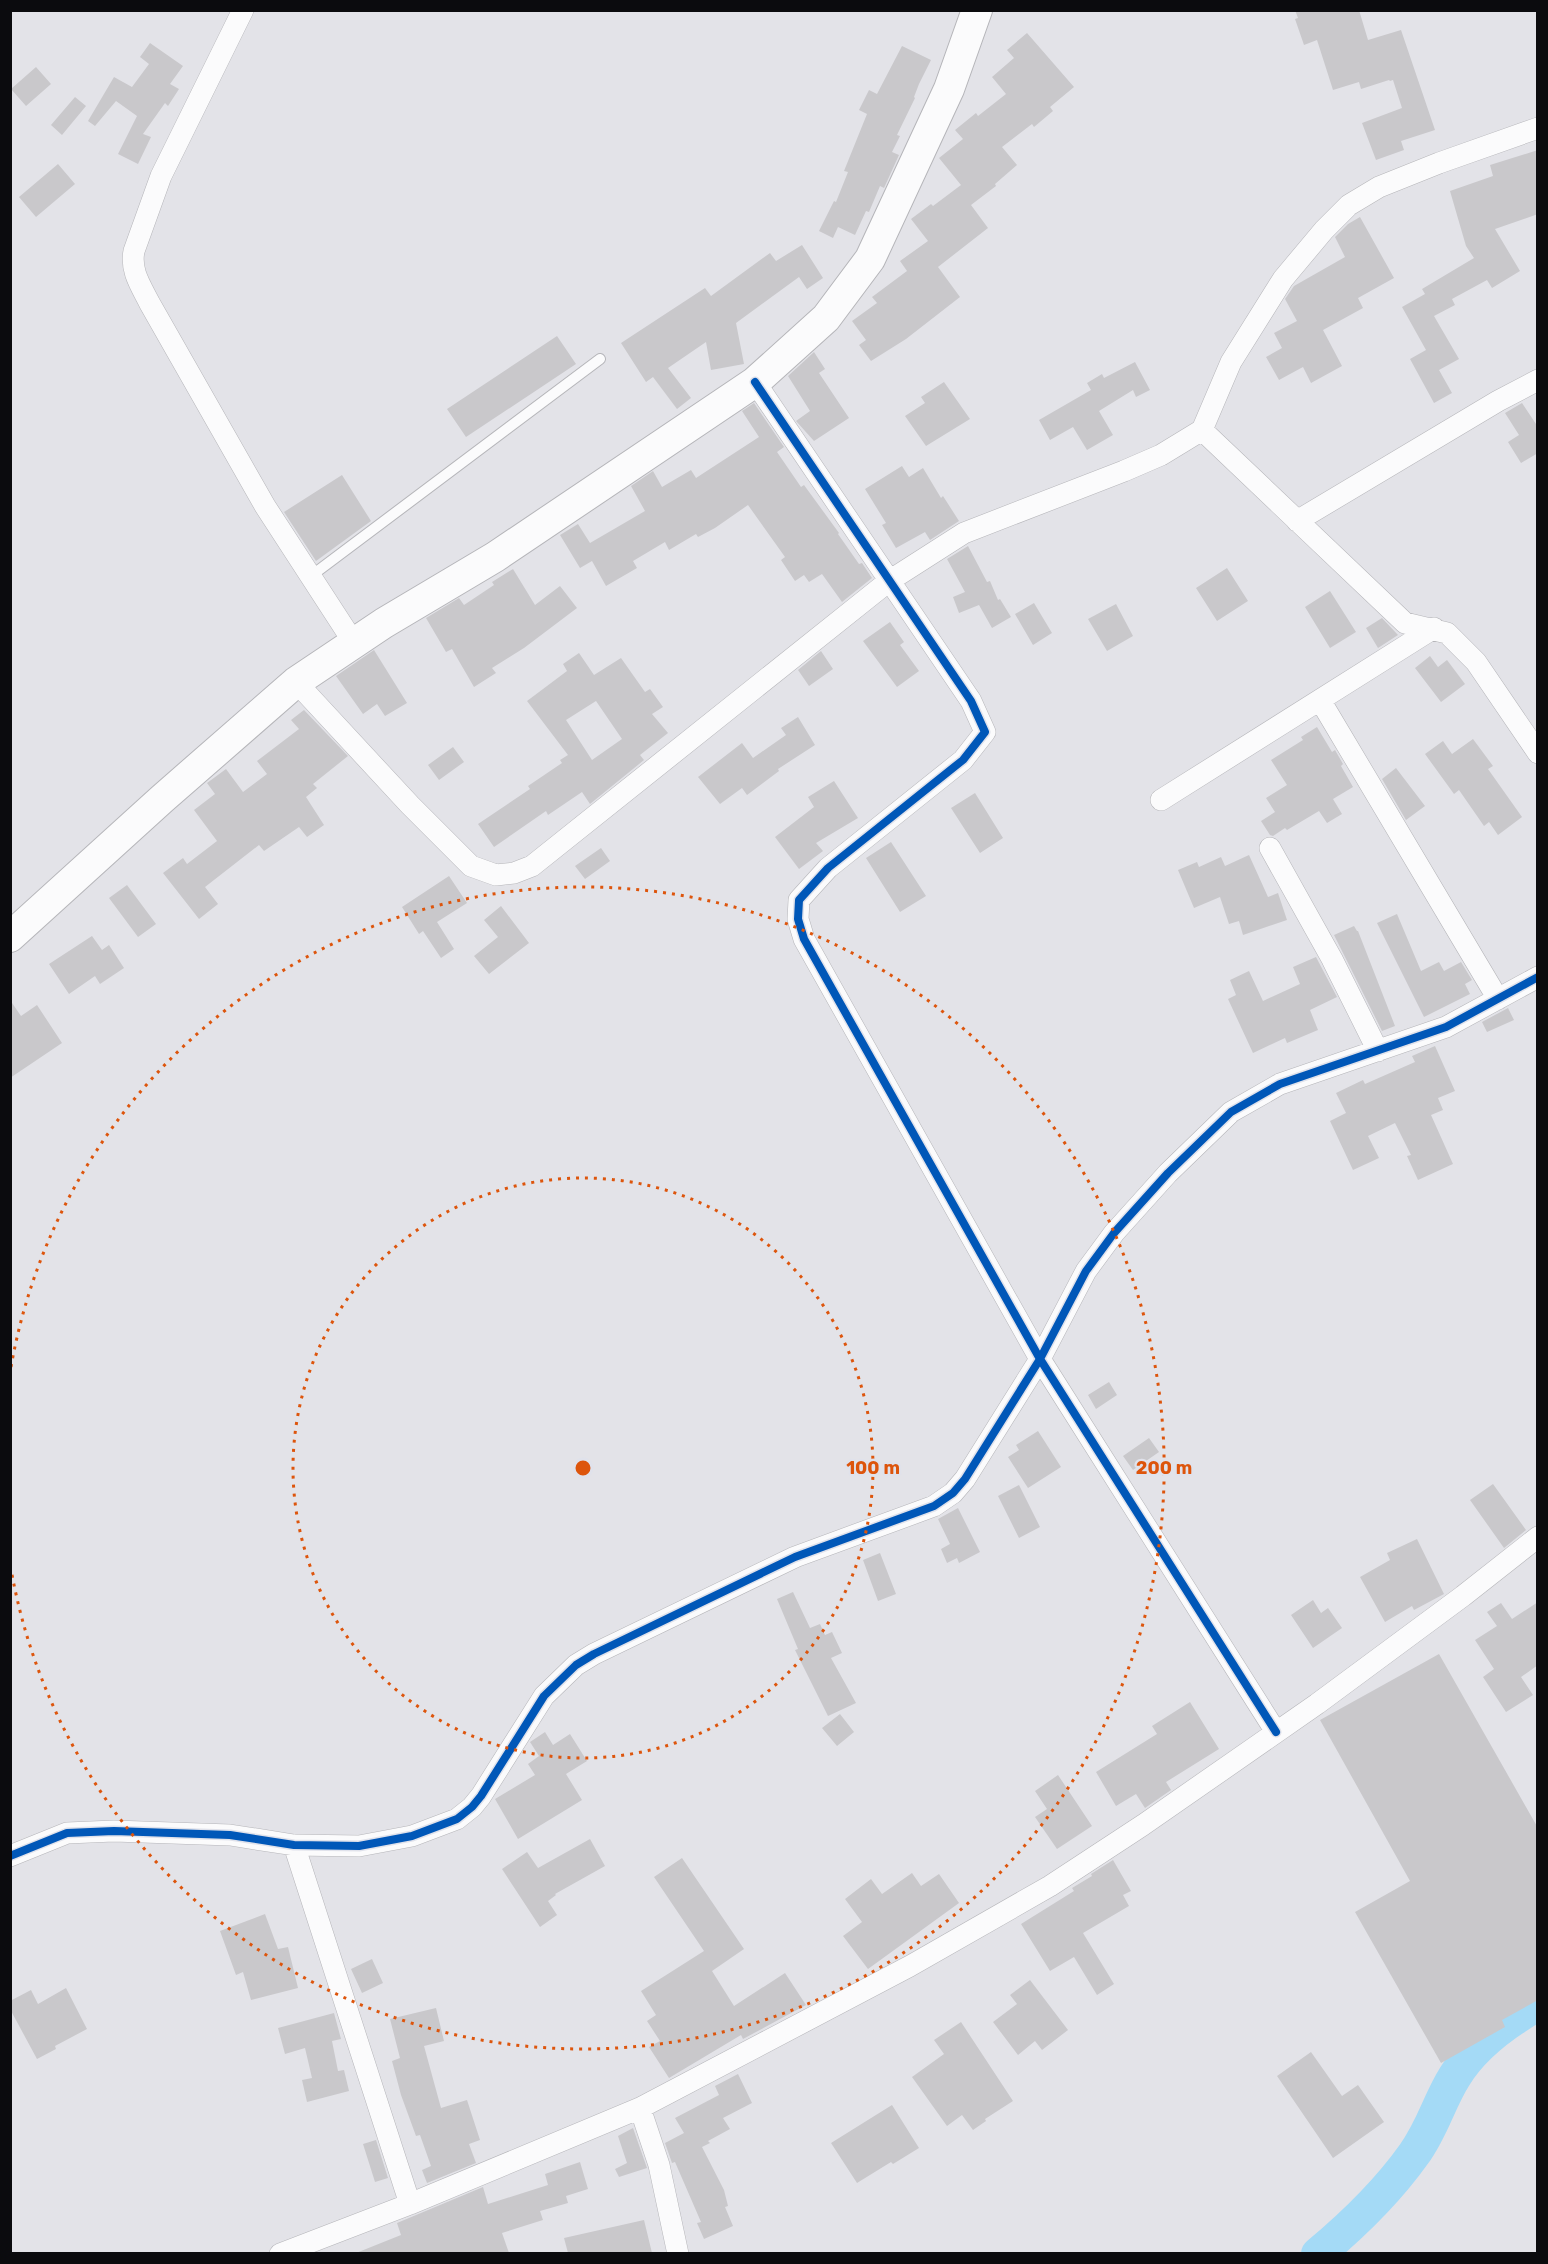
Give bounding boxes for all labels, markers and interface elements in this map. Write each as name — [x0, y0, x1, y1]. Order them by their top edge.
text: 100 m — [846, 1457, 900, 1479]
text: 200 m — [1136, 1457, 1192, 1479]
centre of rings — [573, 1458, 593, 1478]

